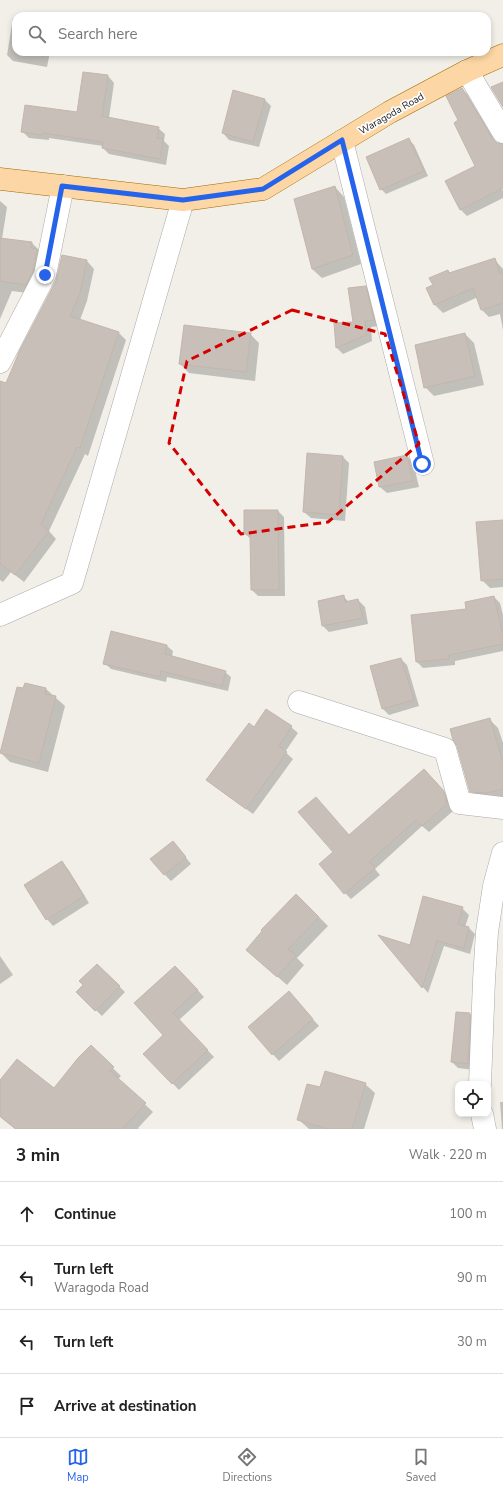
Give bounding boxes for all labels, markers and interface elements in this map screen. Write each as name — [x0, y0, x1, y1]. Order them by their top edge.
search box — [12, 12, 491, 56]
icon: search — [26, 23, 48, 45]
text: Search here — [58, 24, 138, 44]
street label: Waragoda Road — [356, 89, 427, 138]
route end — [36, 266, 54, 284]
route start — [413, 455, 431, 473]
map controls — [455, 1081, 491, 1117]
button: locate — [455, 1081, 491, 1117]
text: 3 min — [16, 1144, 60, 1167]
text: Walk · 220 m — [409, 1146, 487, 1164]
icon: ahead — [16, 1203, 38, 1225]
text: Continue — [54, 1204, 116, 1224]
text: 100 m — [449, 1205, 487, 1223]
text: Turn left — [54, 1259, 113, 1279]
icon: left — [16, 1267, 38, 1289]
text: 90 m — [457, 1269, 487, 1287]
text: Waragoda Road — [54, 1279, 149, 1297]
icon: left — [16, 1331, 38, 1353]
text: Turn left — [54, 1332, 113, 1352]
text: 30 m — [457, 1333, 487, 1351]
icon: arrive — [16, 1395, 38, 1417]
text: Arrive at destination — [54, 1396, 197, 1416]
tab: Map — [67, 1446, 89, 1485]
tab: Directions — [223, 1446, 272, 1485]
tab: Saved — [406, 1446, 436, 1485]

